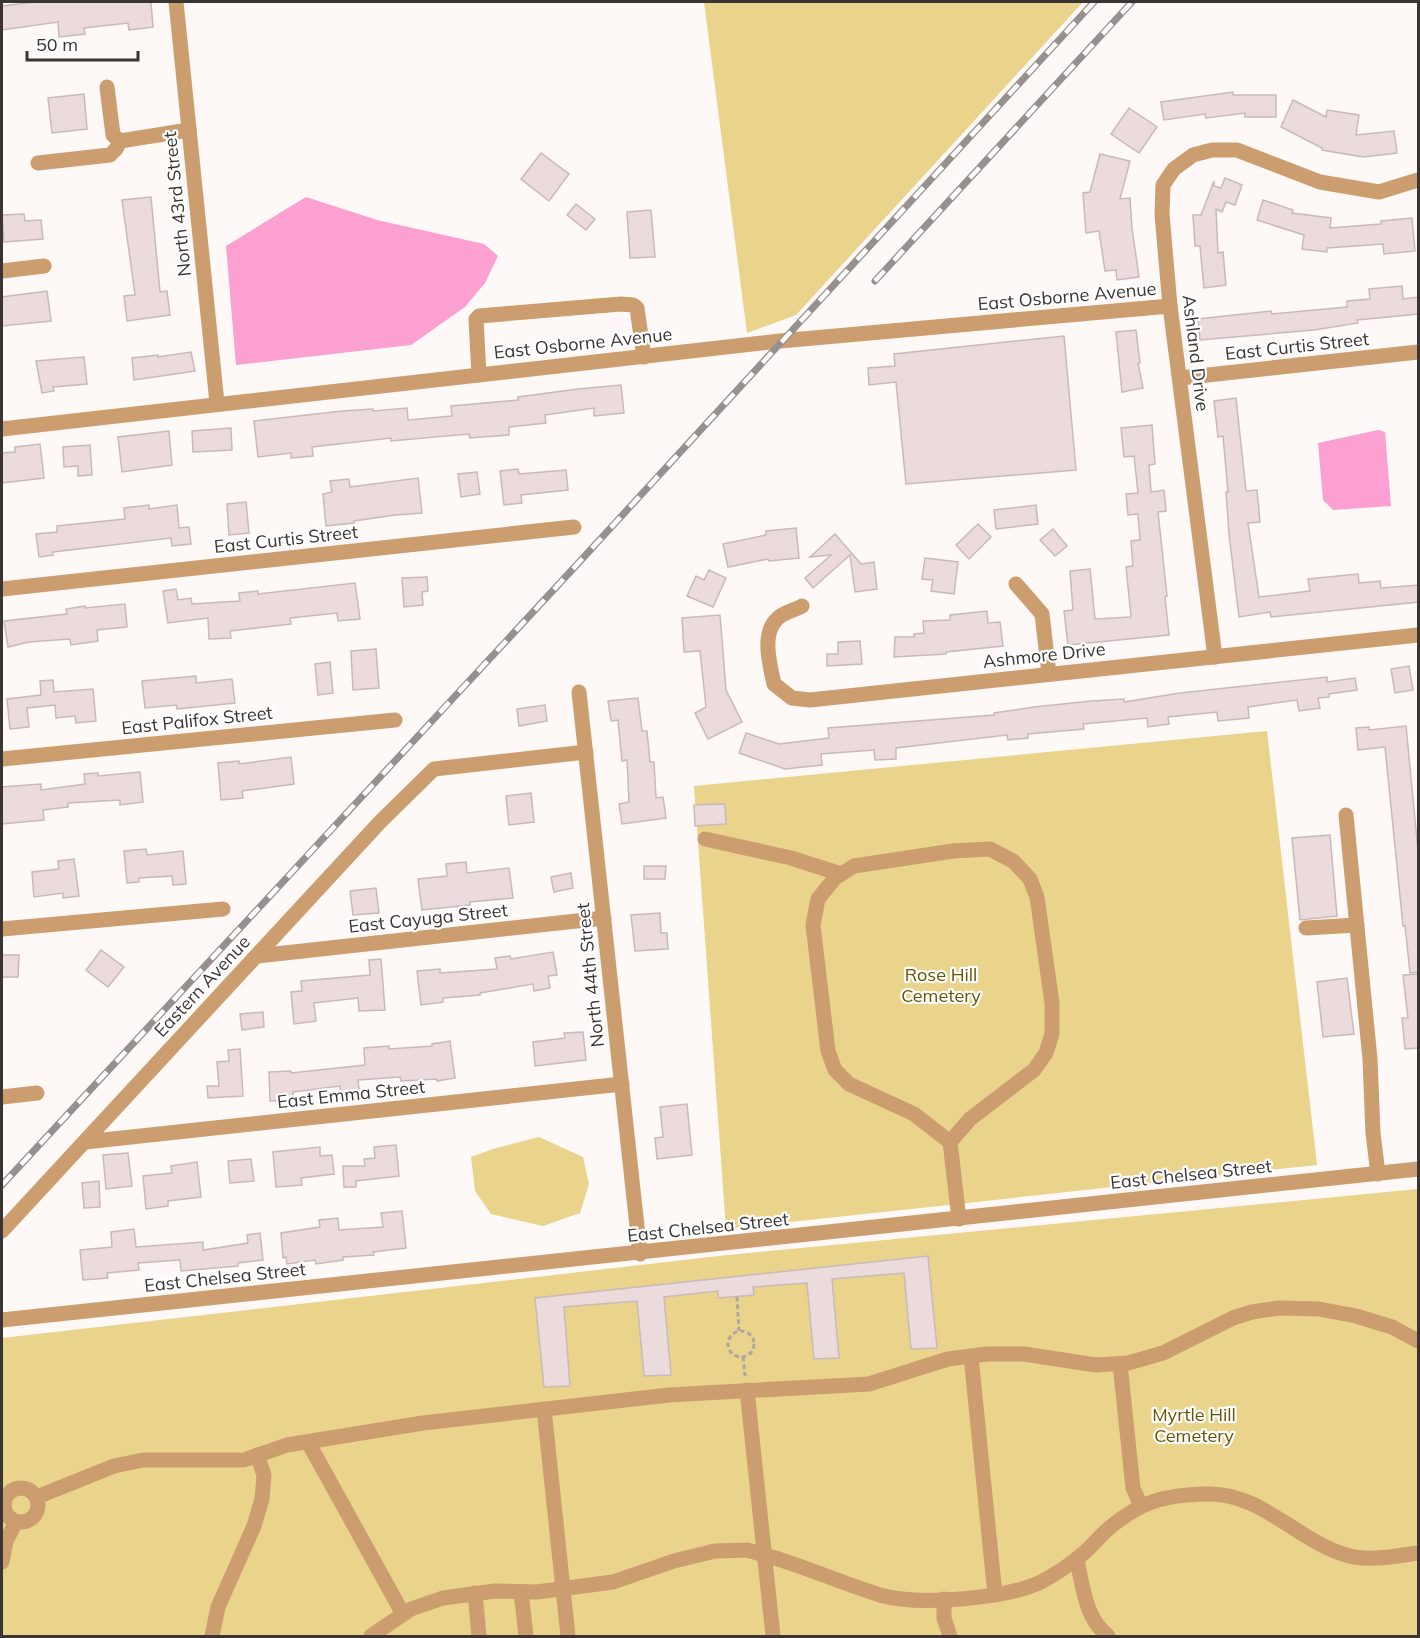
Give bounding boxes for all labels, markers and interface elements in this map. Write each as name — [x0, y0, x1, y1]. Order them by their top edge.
scale bar — [27, 24, 138, 62]
text: 50 m — [36, 33, 78, 56]
street label: North 43rd Street — [158, 130, 196, 278]
street label: East Osborne Avenue — [977, 277, 1157, 315]
street label: Ashland Drive — [1177, 293, 1215, 413]
street label: East Osborne Avenue — [493, 322, 673, 364]
street label: East Curtis Street — [1224, 327, 1370, 365]
street label: East Curtis Street — [213, 520, 359, 558]
street label: Ashmore Drive — [982, 637, 1106, 673]
street label: East Palifox Street — [120, 701, 274, 739]
street label: East Cayuga Street — [347, 898, 509, 938]
street label: North 44th Street — [571, 902, 609, 1048]
street label: Eastern Avenue — [149, 930, 255, 1042]
park label: Rose Hill Cemetery — [901, 963, 981, 1007]
street label: East Emma Street — [276, 1075, 426, 1113]
street label: East Chelsea Street — [1109, 1154, 1273, 1194]
street label: East Chelsea Street — [626, 1207, 790, 1247]
street label: East Chelsea Street — [143, 1257, 307, 1297]
park label: Myrtle Hill Cemetery — [1152, 1403, 1236, 1447]

